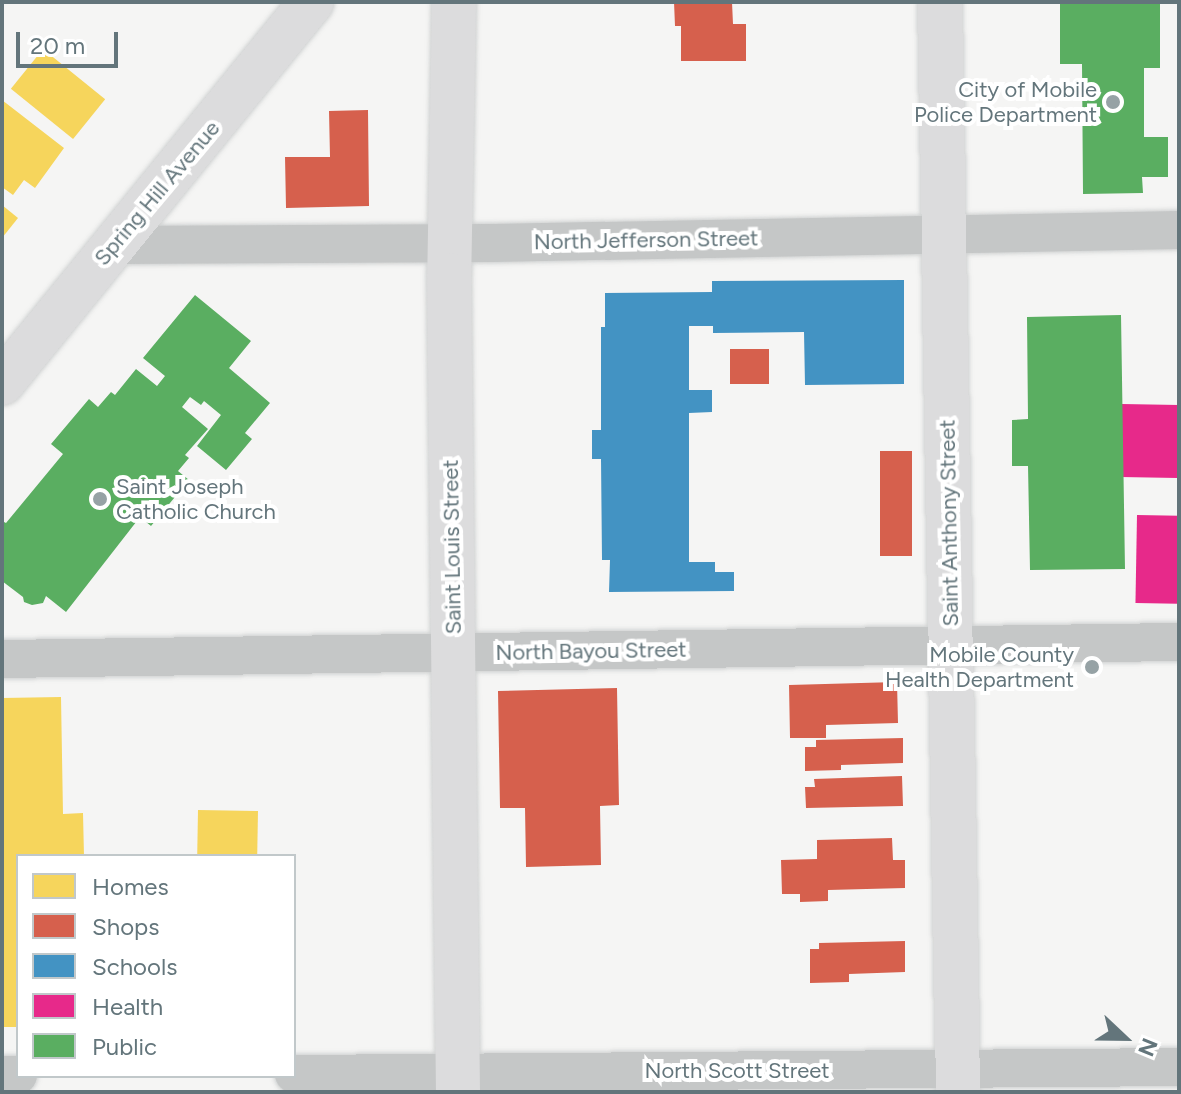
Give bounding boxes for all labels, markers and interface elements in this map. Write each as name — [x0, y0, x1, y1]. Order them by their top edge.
scale bar — [20, 16, 122, 66]
text: 20 m — [30, 31, 85, 60]
place label: City of Mobile Police Department — [914, 76, 1097, 128]
marker: City of Mobile Police Department — [1104, 93, 1122, 111]
street label: Spring Hill Avenue — [89, 115, 225, 271]
street label: North Jefferson Street — [534, 225, 758, 255]
street label: Saint Anthony Street — [934, 419, 964, 627]
street label: Saint Louis Street — [437, 459, 467, 635]
place label: Saint Joseph Catholic Church — [116, 473, 276, 524]
marker: Saint Joseph Catholic Church — [91, 490, 109, 508]
street label: North Bayou Street — [495, 636, 687, 666]
place label: Mobile County Health Department — [885, 641, 1074, 692]
marker: Mobile County Health Department — [1081, 656, 1103, 678]
legend — [16, 854, 296, 1078]
text: Homes — [92, 872, 169, 901]
text: Shops — [92, 912, 159, 941]
text: Schools — [92, 952, 177, 981]
text: Health — [92, 992, 163, 1021]
north arrow — [1085, 998, 1165, 1078]
text: Public — [92, 1032, 157, 1061]
text: N — [1132, 1034, 1163, 1060]
street label: North Scott Street — [644, 1058, 830, 1084]

